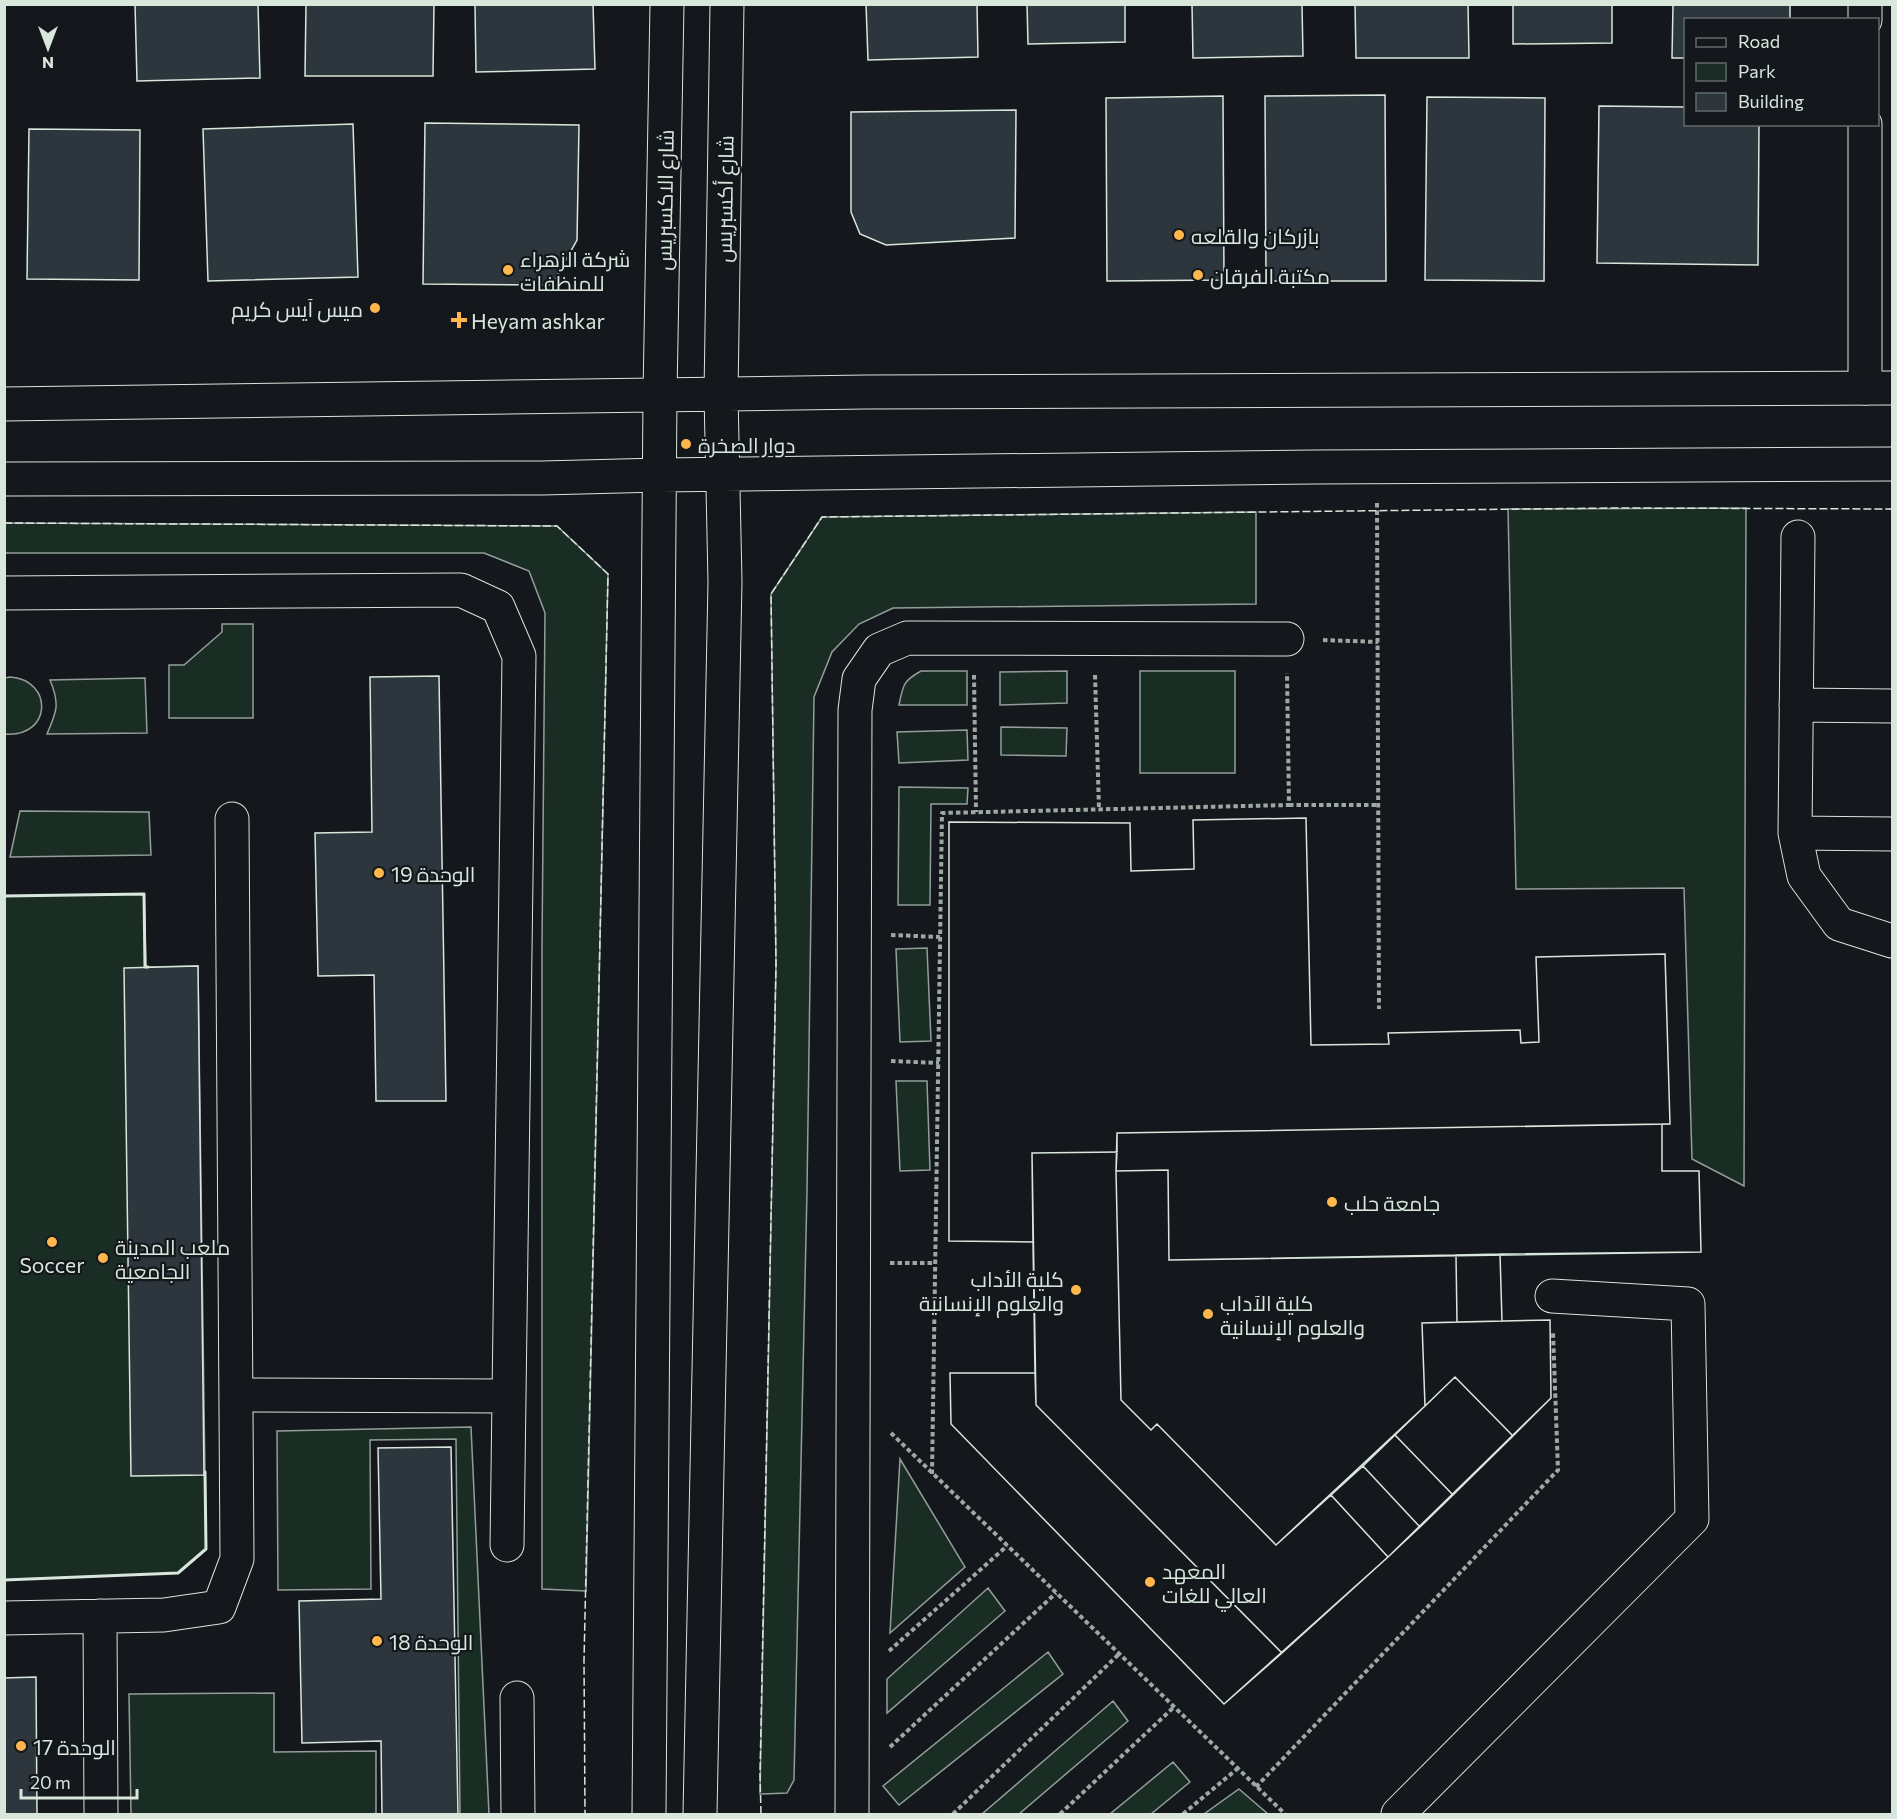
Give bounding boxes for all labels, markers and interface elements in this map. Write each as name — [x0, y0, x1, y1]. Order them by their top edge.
north arrow — [18, 18, 78, 78]
legend — [1684, 18, 1879, 126]
text: Road — [1738, 30, 1780, 52]
text: N — [42, 54, 54, 73]
text: Park — [1738, 60, 1776, 82]
text: Building — [1738, 90, 1804, 112]
street label: شارع الاكسبريس — [650, 129, 681, 271]
street label: شارع أكسبريس — [710, 135, 741, 263]
place label: بازركان والقلعه — [1191, 223, 1319, 250]
marker: بازركان والقلعه — [1172, 228, 1186, 242]
place label: شركة الزهراء للمنظفات — [520, 246, 630, 295]
marker: شركة الزهراء للمنظفات — [501, 263, 515, 277]
place label: مكتبة الفرقان — [1210, 263, 1330, 290]
marker: مكتبة الفرقان — [1191, 268, 1205, 282]
place label: ميس آيس كريم — [231, 296, 363, 324]
marker: ميس آيس كريم — [368, 301, 382, 315]
place label: Heyam ashkar — [471, 308, 605, 333]
marker: Heyam ashkar — [452, 313, 466, 327]
place label: دوار الصخرة — [698, 432, 795, 458]
marker: دوار الصخرة — [679, 437, 693, 451]
place label: الوحدة 19 — [391, 861, 475, 887]
marker: الوحدة 19 — [372, 866, 386, 880]
place label: جامعة حلب — [1344, 1190, 1440, 1215]
marker: جامعة حلب — [1325, 1195, 1339, 1209]
place label: ملعب المدينة الجامعية — [115, 1234, 230, 1283]
marker: Soccer — [45, 1235, 59, 1249]
marker: ملعب المدينة الجامعية — [96, 1251, 110, 1265]
place label: Soccer — [19, 1252, 85, 1277]
place label: كلية الأداب والعلوم الإنسانية — [919, 1266, 1064, 1318]
marker: كلية الأداب والعلوم الإنسانية — [1069, 1283, 1083, 1297]
place label: كلية الآداب والعلوم الإنسانية — [1220, 1290, 1365, 1342]
marker: كلية الآداب والعلوم الإنسانية — [1201, 1307, 1215, 1321]
place label: المعهد العالي للغات — [1162, 1558, 1267, 1612]
marker: المعهد العالي للغات — [1143, 1575, 1157, 1589]
place label: الوحدة 18 — [389, 1629, 473, 1655]
marker: الوحدة 18 — [370, 1634, 384, 1648]
place label: الوحدة 17 — [33, 1734, 116, 1760]
marker: الوحدة 17 — [14, 1739, 28, 1753]
scale bar — [21, 1762, 136, 1800]
text: 20 m — [30, 1771, 71, 1793]

